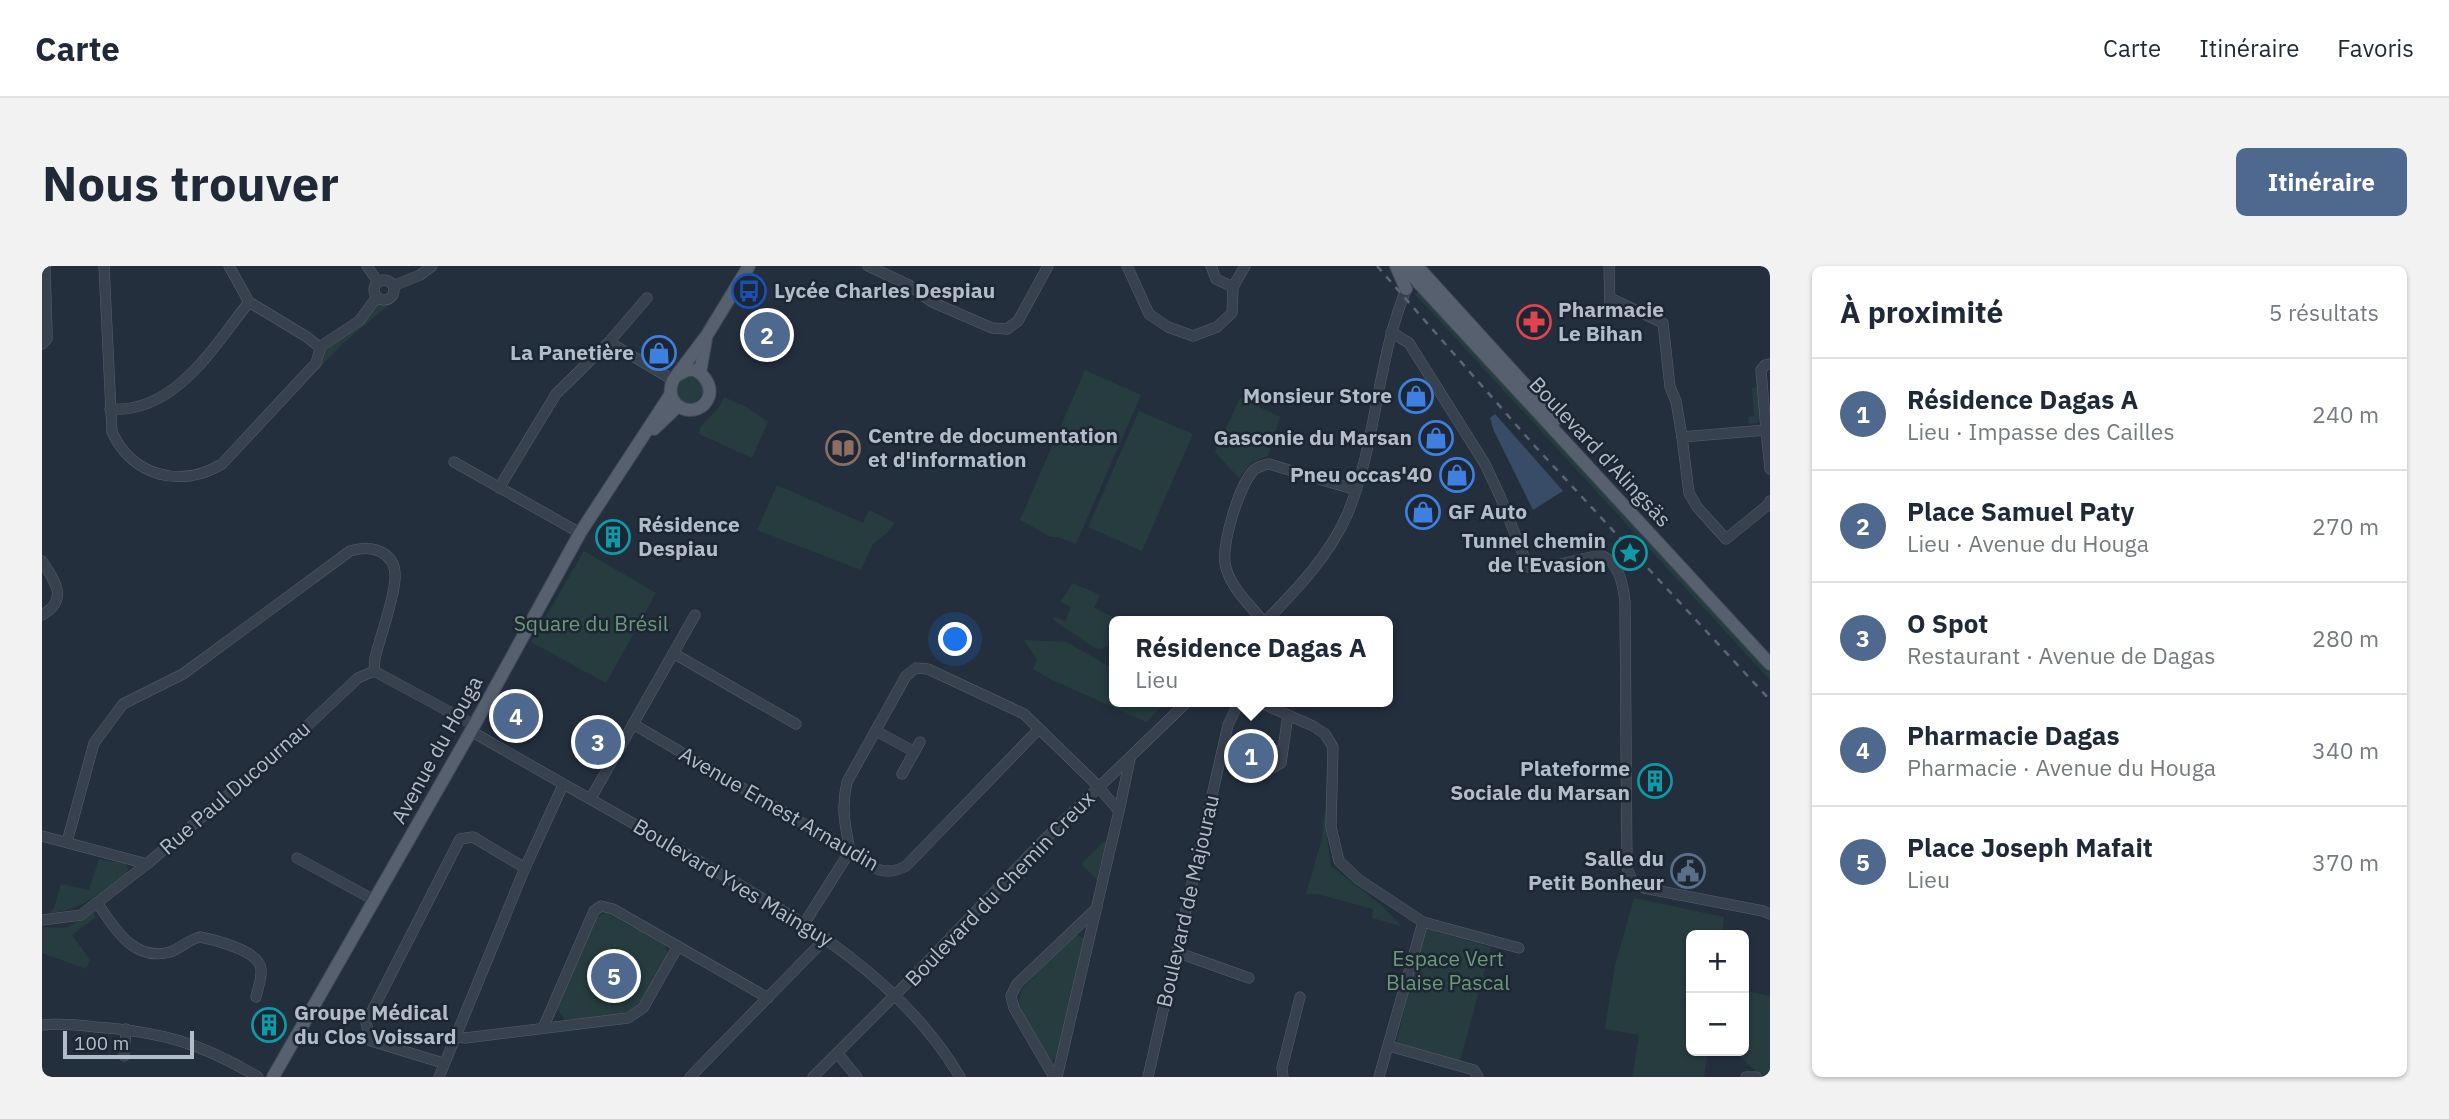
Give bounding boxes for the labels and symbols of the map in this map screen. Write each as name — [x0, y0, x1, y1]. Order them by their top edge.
bus stop icon: Lycée Charles Despiau — [730, 272, 768, 310]
place label: Lycée Charles Despiau — [774, 276, 995, 304]
place label: Pharmacie Le Bihan — [1558, 295, 1664, 347]
pharmacy icon: Pharmacie Le Bihan — [1515, 303, 1553, 341]
pin: 2 — [744, 309, 790, 361]
shop icon: La Panetière — [640, 334, 678, 372]
place label: La Panetière — [510, 338, 634, 366]
street label: Boulevard d'Alingsäs — [1524, 370, 1678, 532]
shop icon: Monsieur Store — [1397, 377, 1435, 415]
place label: Monsieur Store — [1243, 381, 1392, 409]
shop icon: Gasconie du Marsan — [1417, 419, 1455, 457]
place label: Centre de documentation et d'information — [868, 421, 1118, 473]
place label: Gasconie du Marsan — [1214, 423, 1412, 451]
library icon: Centre de documentation et d'information — [824, 429, 862, 467]
shop icon: Pneu occas'40 — [1438, 456, 1476, 494]
place label: Pneu occas'40 — [1290, 460, 1432, 488]
shop icon: GF Auto — [1404, 493, 1442, 531]
place label: GF Auto — [1448, 497, 1527, 525]
place label: Résidence Despiau — [638, 510, 740, 562]
building icon: Résidence Despiau — [594, 518, 632, 556]
place label: Tunnel chemin de l'Evasion — [1462, 526, 1606, 578]
place icon: Tunnel chemin de l'Evasion — [1611, 534, 1649, 572]
park label: Square du Brésil — [514, 609, 669, 637]
your location — [938, 622, 972, 656]
street label: Avenue du Houga — [384, 671, 488, 828]
pin: 4 — [493, 690, 539, 742]
street label: Rue Paul Ducournau — [153, 714, 316, 861]
pin: 3 — [575, 716, 621, 768]
pin: 1 — [1228, 730, 1274, 782]
street label: Avenue Ernest Arnaudin — [674, 739, 885, 877]
place label: Plateforme Sociale du Marsan — [1450, 754, 1630, 806]
building icon: Plateforme Sociale du Marsan — [1636, 762, 1674, 800]
street label: Boulevard du Chemin Creux — [898, 784, 1100, 992]
street label: Boulevard de Majourau — [1149, 792, 1225, 1010]
street label: Boulevard Yves Mainguy — [628, 811, 839, 953]
place label: Salle du Petit Bonheur — [1528, 844, 1665, 896]
public building icon: Salle du Petit Bonheur — [1669, 852, 1707, 890]
park label: Espace Vert Blaise Pascal — [1386, 944, 1510, 996]
pin: 5 — [591, 950, 637, 1002]
place label: Groupe Médical du Clos Voissard — [294, 998, 457, 1050]
building icon: Groupe Médical du Clos Voissard — [250, 1006, 288, 1044]
scale bar — [63, 1028, 194, 1060]

